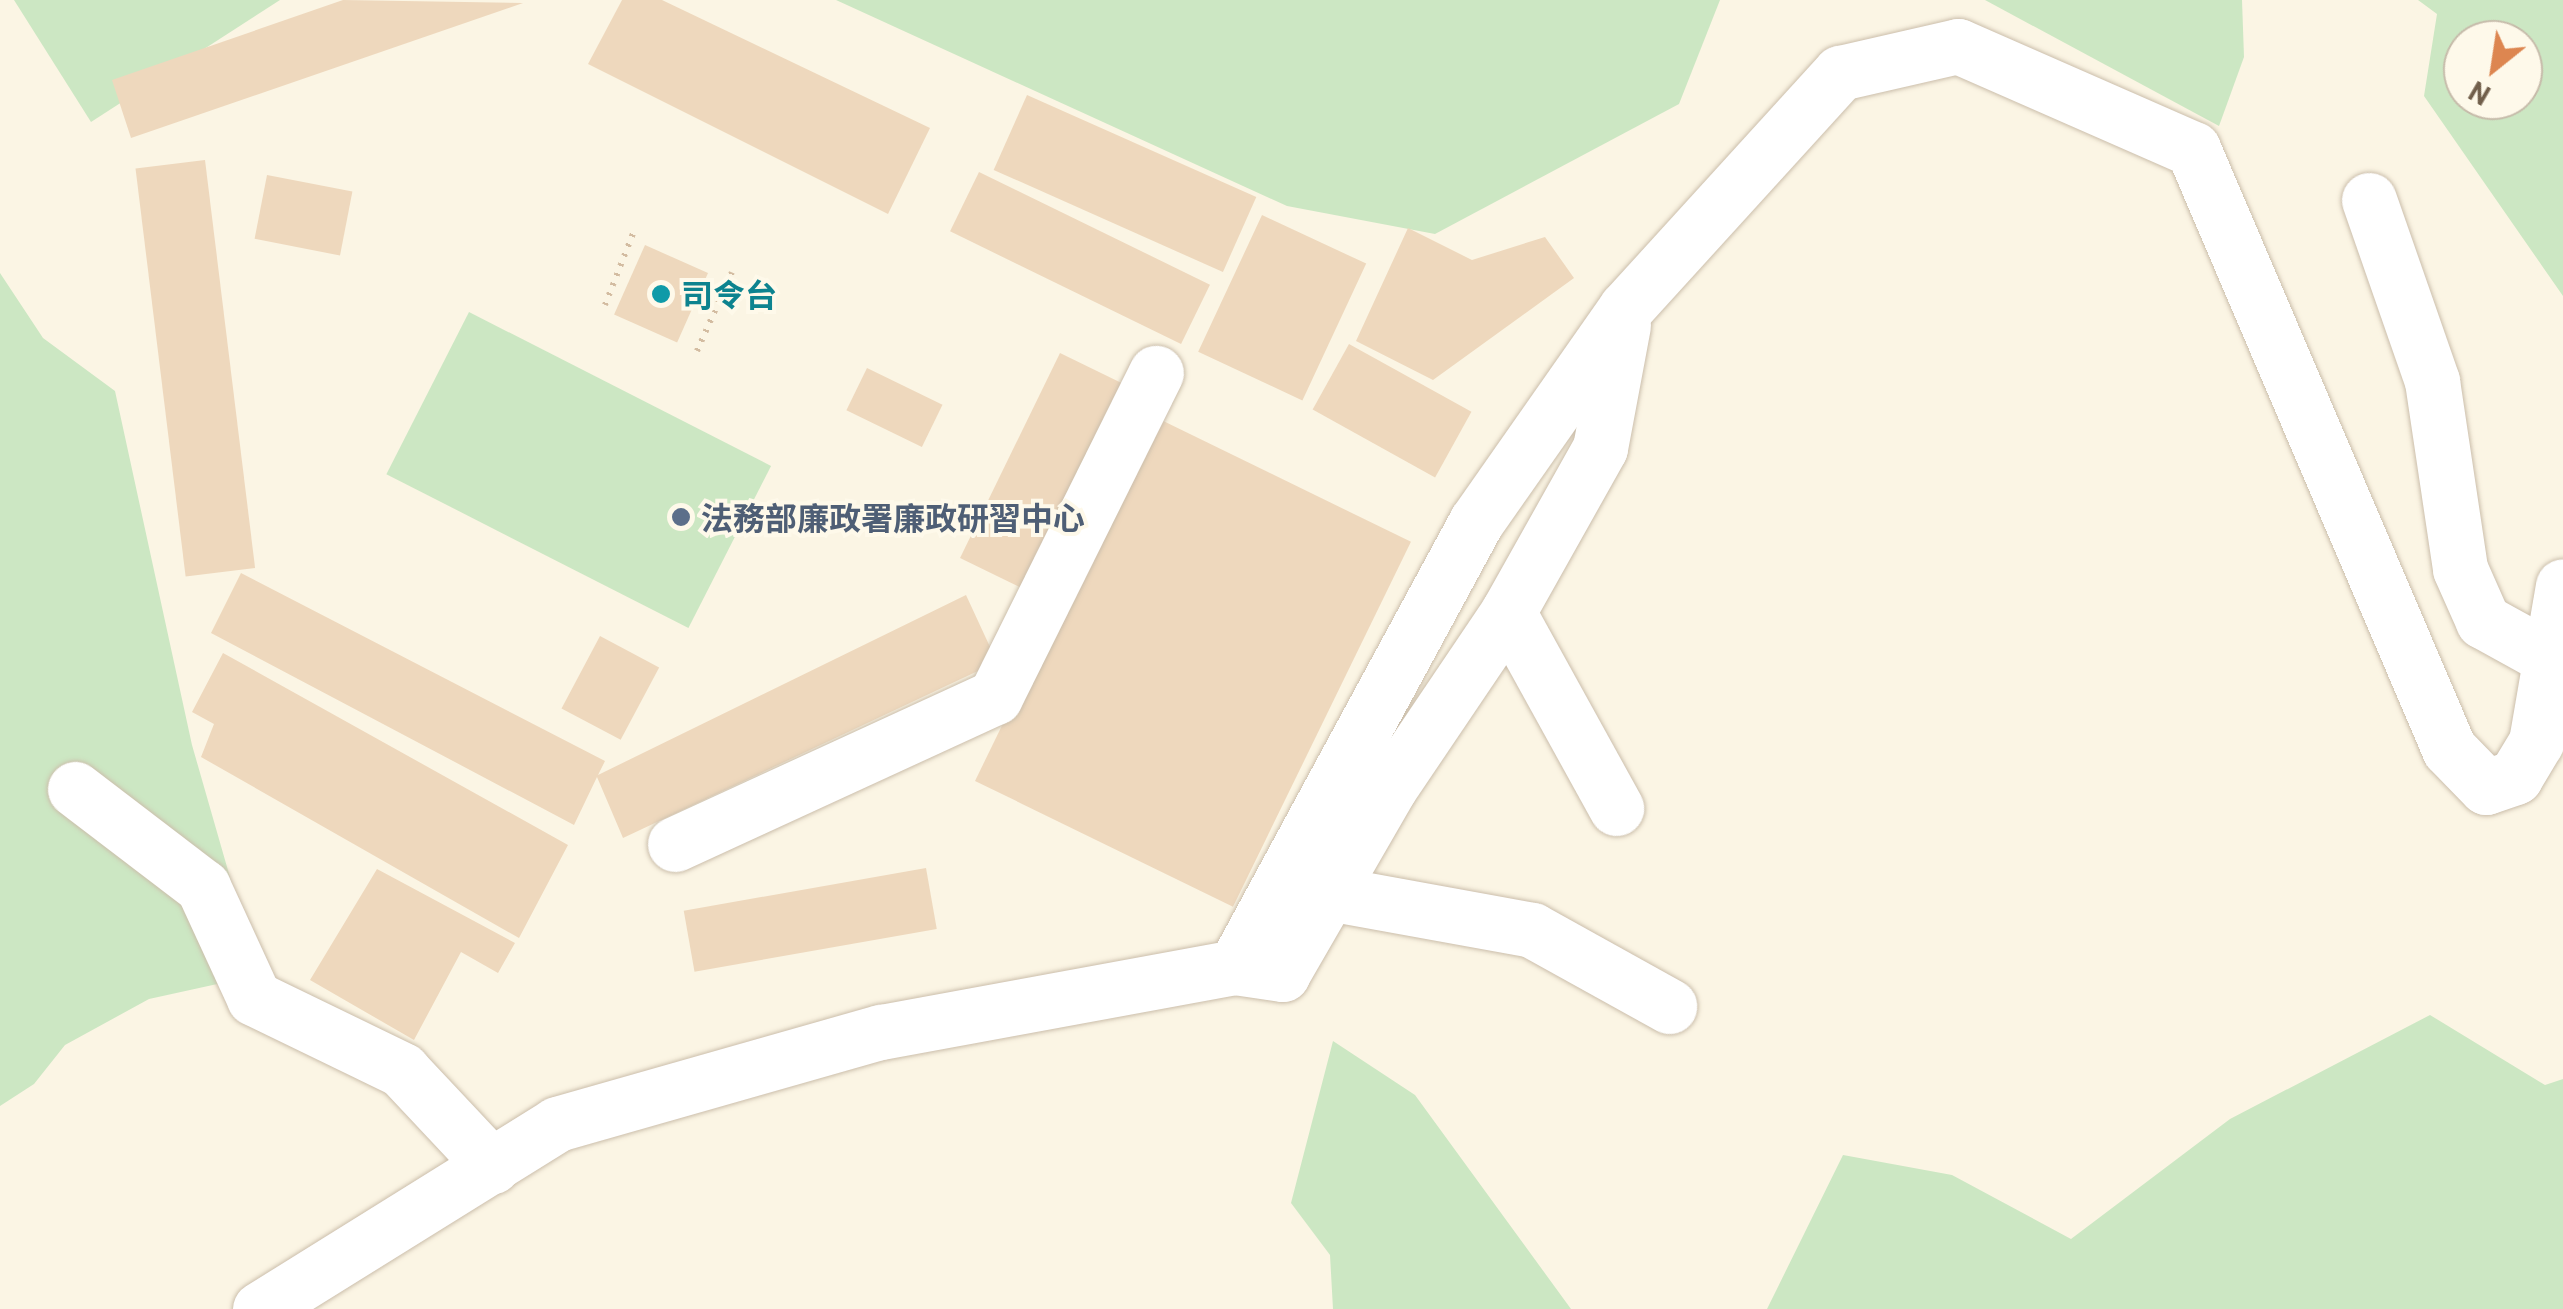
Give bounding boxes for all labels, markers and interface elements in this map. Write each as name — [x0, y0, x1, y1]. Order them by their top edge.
north arrow — [2443, 20, 2543, 120]
text: N — [2462, 75, 2496, 114]
place label: 司令台 — [681, 275, 777, 313]
marker: 司令台 — [650, 283, 672, 305]
place label: 法務部廉政署廉政研習中心 — [701, 498, 1085, 536]
marker: 法務部廉政署廉政研習中心 — [670, 506, 692, 528]

